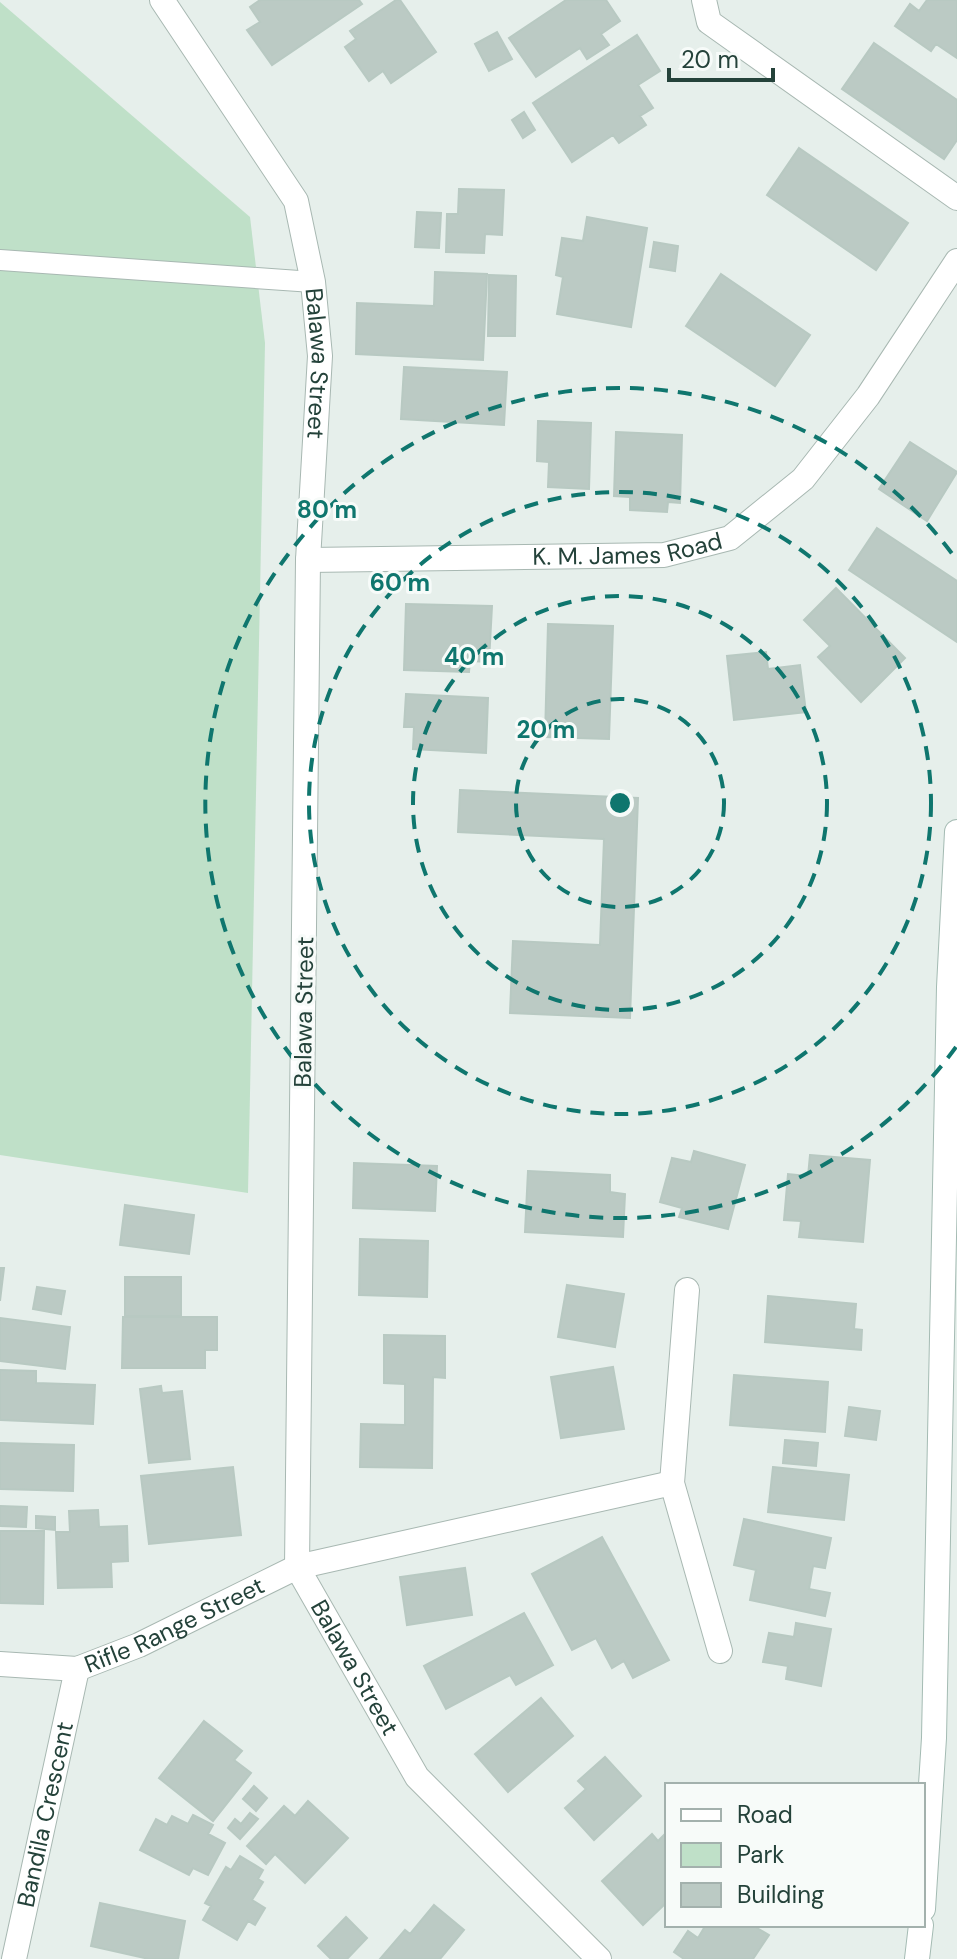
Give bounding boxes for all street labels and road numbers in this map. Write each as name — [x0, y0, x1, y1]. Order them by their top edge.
street label: Balawa Street — [299, 287, 336, 440]
street label: K. M. James Road — [532, 525, 725, 572]
street label: Balawa Street — [287, 936, 320, 1088]
street label: Rifle Range Street — [80, 1570, 269, 1680]
street label: Balawa Street — [304, 1594, 406, 1741]
street label: Bandila Crescent — [10, 1719, 80, 1910]

